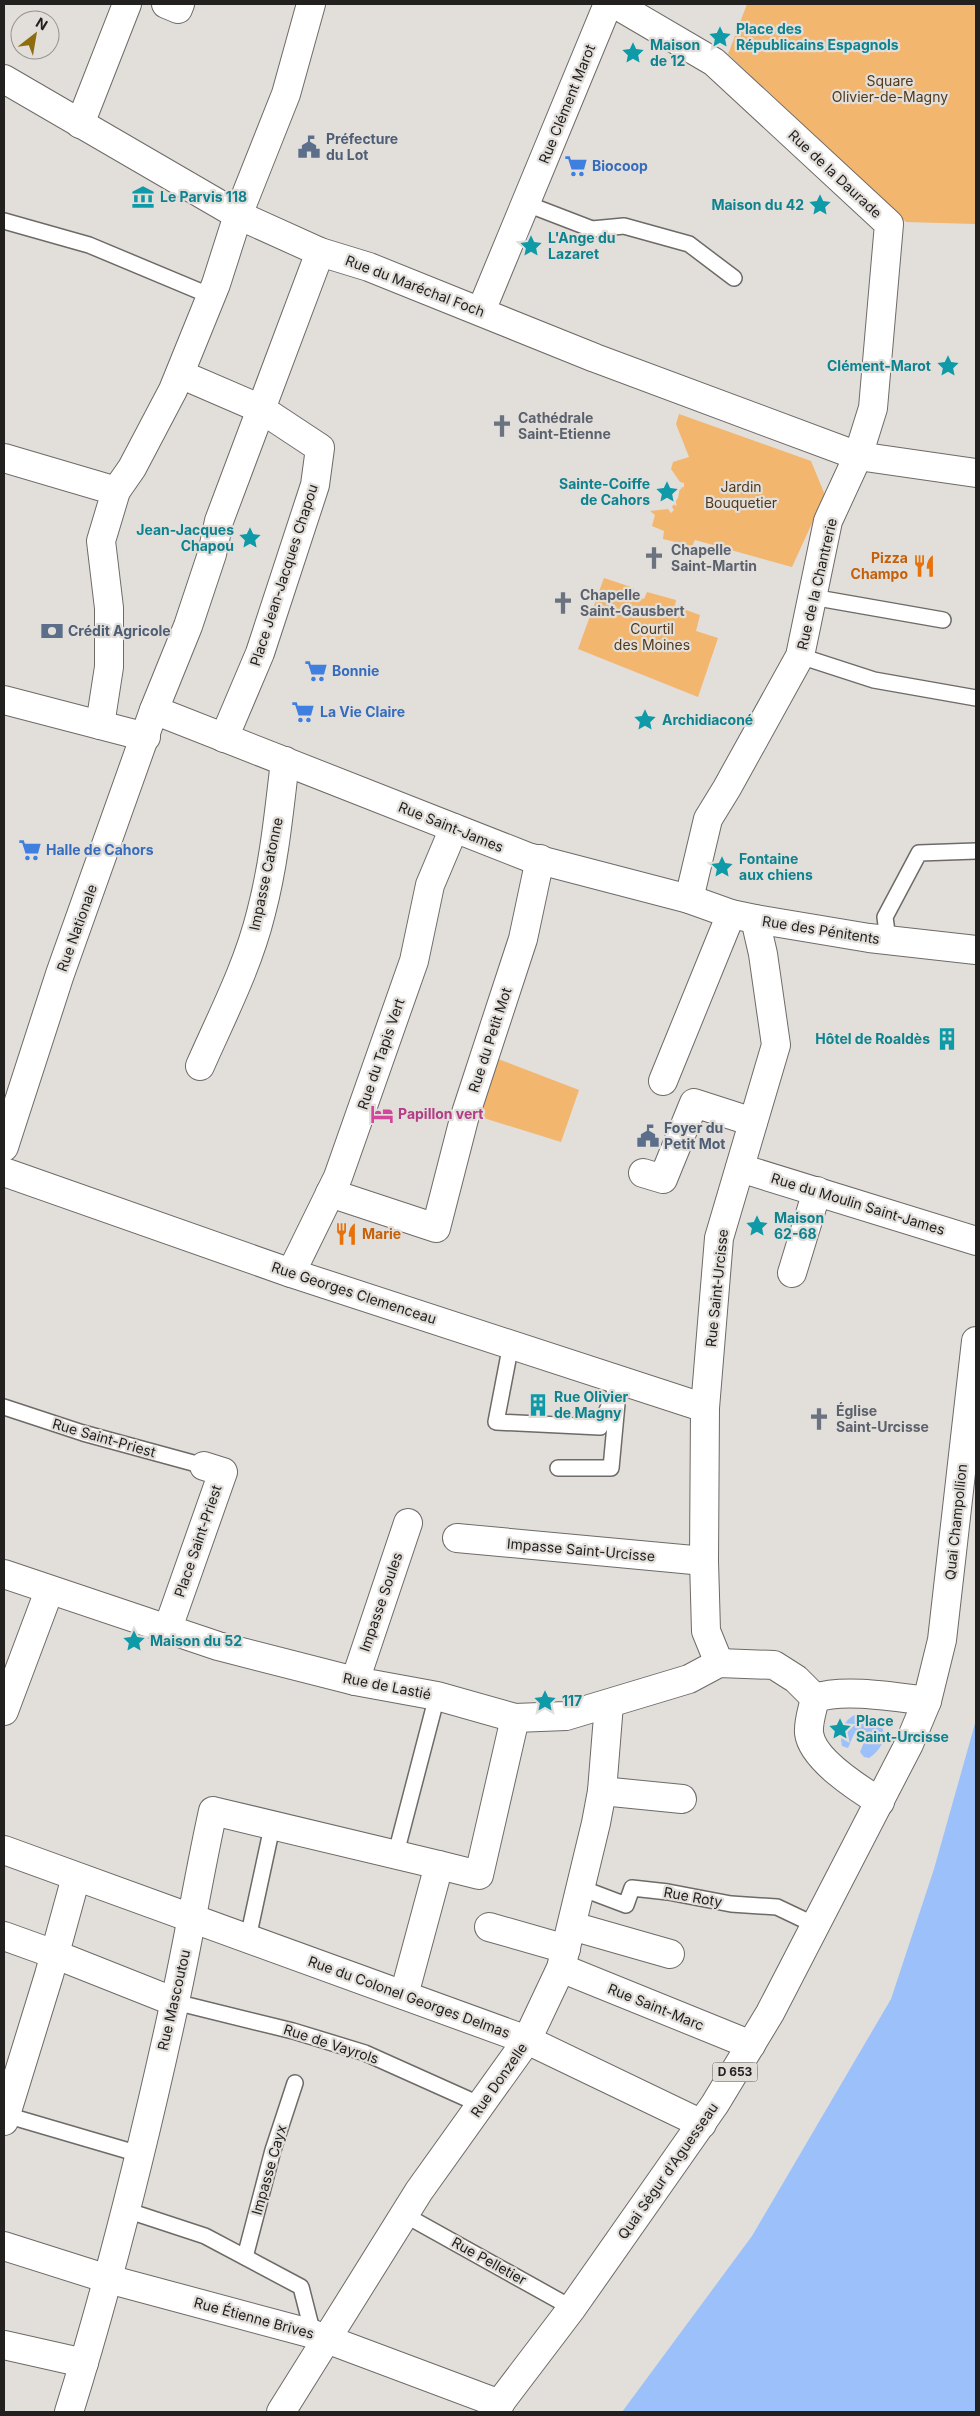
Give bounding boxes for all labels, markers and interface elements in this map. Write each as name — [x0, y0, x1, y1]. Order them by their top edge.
north arrow — [10, 10, 60, 60]
text: N — [33, 13, 51, 33]
place label: Place des Républicains Espagnols — [736, 20, 899, 53]
place icon: Place des Républicains Espagnols — [707, 24, 733, 50]
place label: Maison de 12 — [650, 36, 700, 69]
place icon: Maison de 12 — [620, 40, 646, 66]
street label: Rue Clément Marot — [535, 41, 598, 166]
park label: Square Olivier-de-Magny — [832, 72, 948, 105]
street label: Rue de la Daurade — [785, 126, 886, 221]
place label: Préfecture du Lot — [326, 130, 398, 163]
public building icon: Préfecture du Lot — [296, 134, 322, 160]
supermarket icon: Biocoop — [563, 153, 589, 179]
place label: Biocoop — [592, 157, 648, 174]
museum icon: Le Parvis 118 — [130, 184, 156, 210]
place label: Le Parvis 118 — [160, 188, 247, 205]
place icon: Maison du 42 — [807, 192, 833, 218]
place label: Maison du 42 — [711, 196, 804, 213]
place label: L'Ange du Lazaret — [548, 229, 616, 262]
place icon: L'Ange du Lazaret — [518, 233, 544, 259]
street label: Rue du Maréchal Foch — [343, 251, 487, 320]
place icon: Clément-Marot — [935, 353, 961, 379]
place label: Clément-Marot — [827, 357, 931, 374]
place label: Cathédrale Saint-Etienne — [518, 409, 611, 442]
church icon: Cathédrale Saint-Etienne — [489, 413, 515, 439]
place label: Sainte-Coiffe de Cahors — [559, 475, 650, 508]
park label: Jardin Bouquetier — [705, 478, 777, 511]
place icon: Sainte-Coiffe de Cahors — [654, 479, 680, 505]
street label: Place Jean-Jacques Chapou — [246, 482, 321, 668]
street label: Rue de la Chantrerie — [793, 516, 840, 651]
place label: Jean-Jacques Chapou — [136, 521, 234, 554]
place icon: Jean-Jacques Chapou — [237, 525, 263, 551]
place label: Chapelle Saint-Martin — [671, 541, 757, 574]
church icon: Chapelle Saint-Martin — [641, 545, 667, 571]
place label: Pizza Champo — [851, 549, 908, 582]
restaurant icon: Pizza Champo — [911, 553, 937, 579]
place label: Chapelle Saint-Gausbert — [580, 586, 685, 619]
church icon: Chapelle Saint-Gausbert — [550, 590, 576, 616]
bank icon: Crédit Agricole — [39, 618, 65, 644]
park label: Courtil des Moines — [614, 620, 690, 653]
place label: Crédit Agricole — [68, 622, 171, 639]
supermarket icon: Bonnie — [303, 658, 329, 684]
place label: Bonnie — [332, 662, 379, 679]
supermarket icon: La Vie Claire — [290, 699, 316, 725]
place label: La Vie Claire — [320, 703, 405, 720]
place icon: Archidiaconé — [632, 707, 658, 733]
place label: Archidiaconé — [662, 711, 753, 728]
street label: Rue Saint-James — [396, 798, 506, 855]
street label: Impasse Catonne — [245, 816, 286, 932]
supermarket icon: Halle de Cahors — [17, 837, 43, 863]
place label: Halle de Cahors — [46, 841, 154, 858]
place label: Fontaine aux chiens — [739, 850, 813, 883]
place icon: Fontaine aux chiens — [709, 854, 735, 880]
street label: Rue Nationale — [53, 882, 100, 974]
street label: Rue des Pénitents — [761, 912, 881, 947]
street label: Rue du Petit Mot — [465, 985, 515, 1094]
street label: Rue du Tapis Vert — [354, 996, 408, 1112]
building icon: Hôtel de Roaldès — [934, 1026, 960, 1052]
place label: Hôtel de Roaldès — [815, 1030, 930, 1047]
hotel icon: Papillon vert — [369, 1101, 395, 1127]
place label: Papillon vert — [398, 1105, 483, 1122]
place label: Foyer du Petit Mot — [664, 1119, 725, 1152]
public building icon: Foyer du Petit Mot — [635, 1123, 661, 1149]
street label: Rue du Moulin Saint-James — [769, 1169, 947, 1238]
place label: Maison 62-68 — [774, 1209, 824, 1242]
place icon: Maison 62-68 — [744, 1213, 770, 1239]
restaurant icon: Marie — [333, 1221, 359, 1247]
place label: Marie — [362, 1225, 401, 1242]
street label: Rue Saint-Urcisse — [702, 1228, 731, 1348]
street label: Rue Georges Clemenceau — [270, 1258, 439, 1327]
place label: Rue Olivier de Magny — [554, 1388, 628, 1421]
building icon: Rue Olivier de Magny — [525, 1392, 551, 1418]
place label: Église Saint-Urcisse — [836, 1401, 929, 1435]
church icon: Église Saint-Urcisse — [806, 1406, 832, 1432]
street label: Rue Saint-Priest — [51, 1415, 158, 1460]
street label: Quai Champollion — [941, 1463, 970, 1581]
street label: Place Saint-Priest — [170, 1482, 225, 1599]
street label: Impasse Saint-Urcisse — [506, 1535, 656, 1564]
street label: Impasse Soules — [356, 1550, 406, 1654]
place icon: Maison du 52 — [121, 1628, 147, 1654]
place label: Maison du 52 — [150, 1632, 242, 1649]
street label: Rue de Lastié — [342, 1669, 433, 1702]
place icon: 117 — [532, 1688, 558, 1714]
place label: 117 — [562, 1692, 582, 1709]
place label: Place Saint-Urcisse — [856, 1712, 949, 1745]
place icon: Place Saint-Urcisse — [827, 1716, 853, 1742]
street label: Rue Roty — [662, 1883, 724, 1910]
street label: Rue Mascoutou — [154, 1948, 193, 2052]
street label: Rue du Colonel Georges Delmas — [306, 1952, 512, 2041]
street label: Rue Saint-Marc — [606, 1980, 707, 2034]
street label: Rue de Vayrols — [282, 2020, 381, 2067]
street label: Rue Donzelle — [467, 2039, 530, 2120]
road number: D 653 — [712, 2062, 758, 2082]
street label: Quai Ségur d'Aguesseau — [614, 2099, 721, 2242]
street label: Impasse Cayx — [248, 2123, 290, 2217]
street label: Rue Pelletier — [449, 2233, 530, 2288]
street label: Rue Étienne Brives — [192, 2293, 316, 2342]

